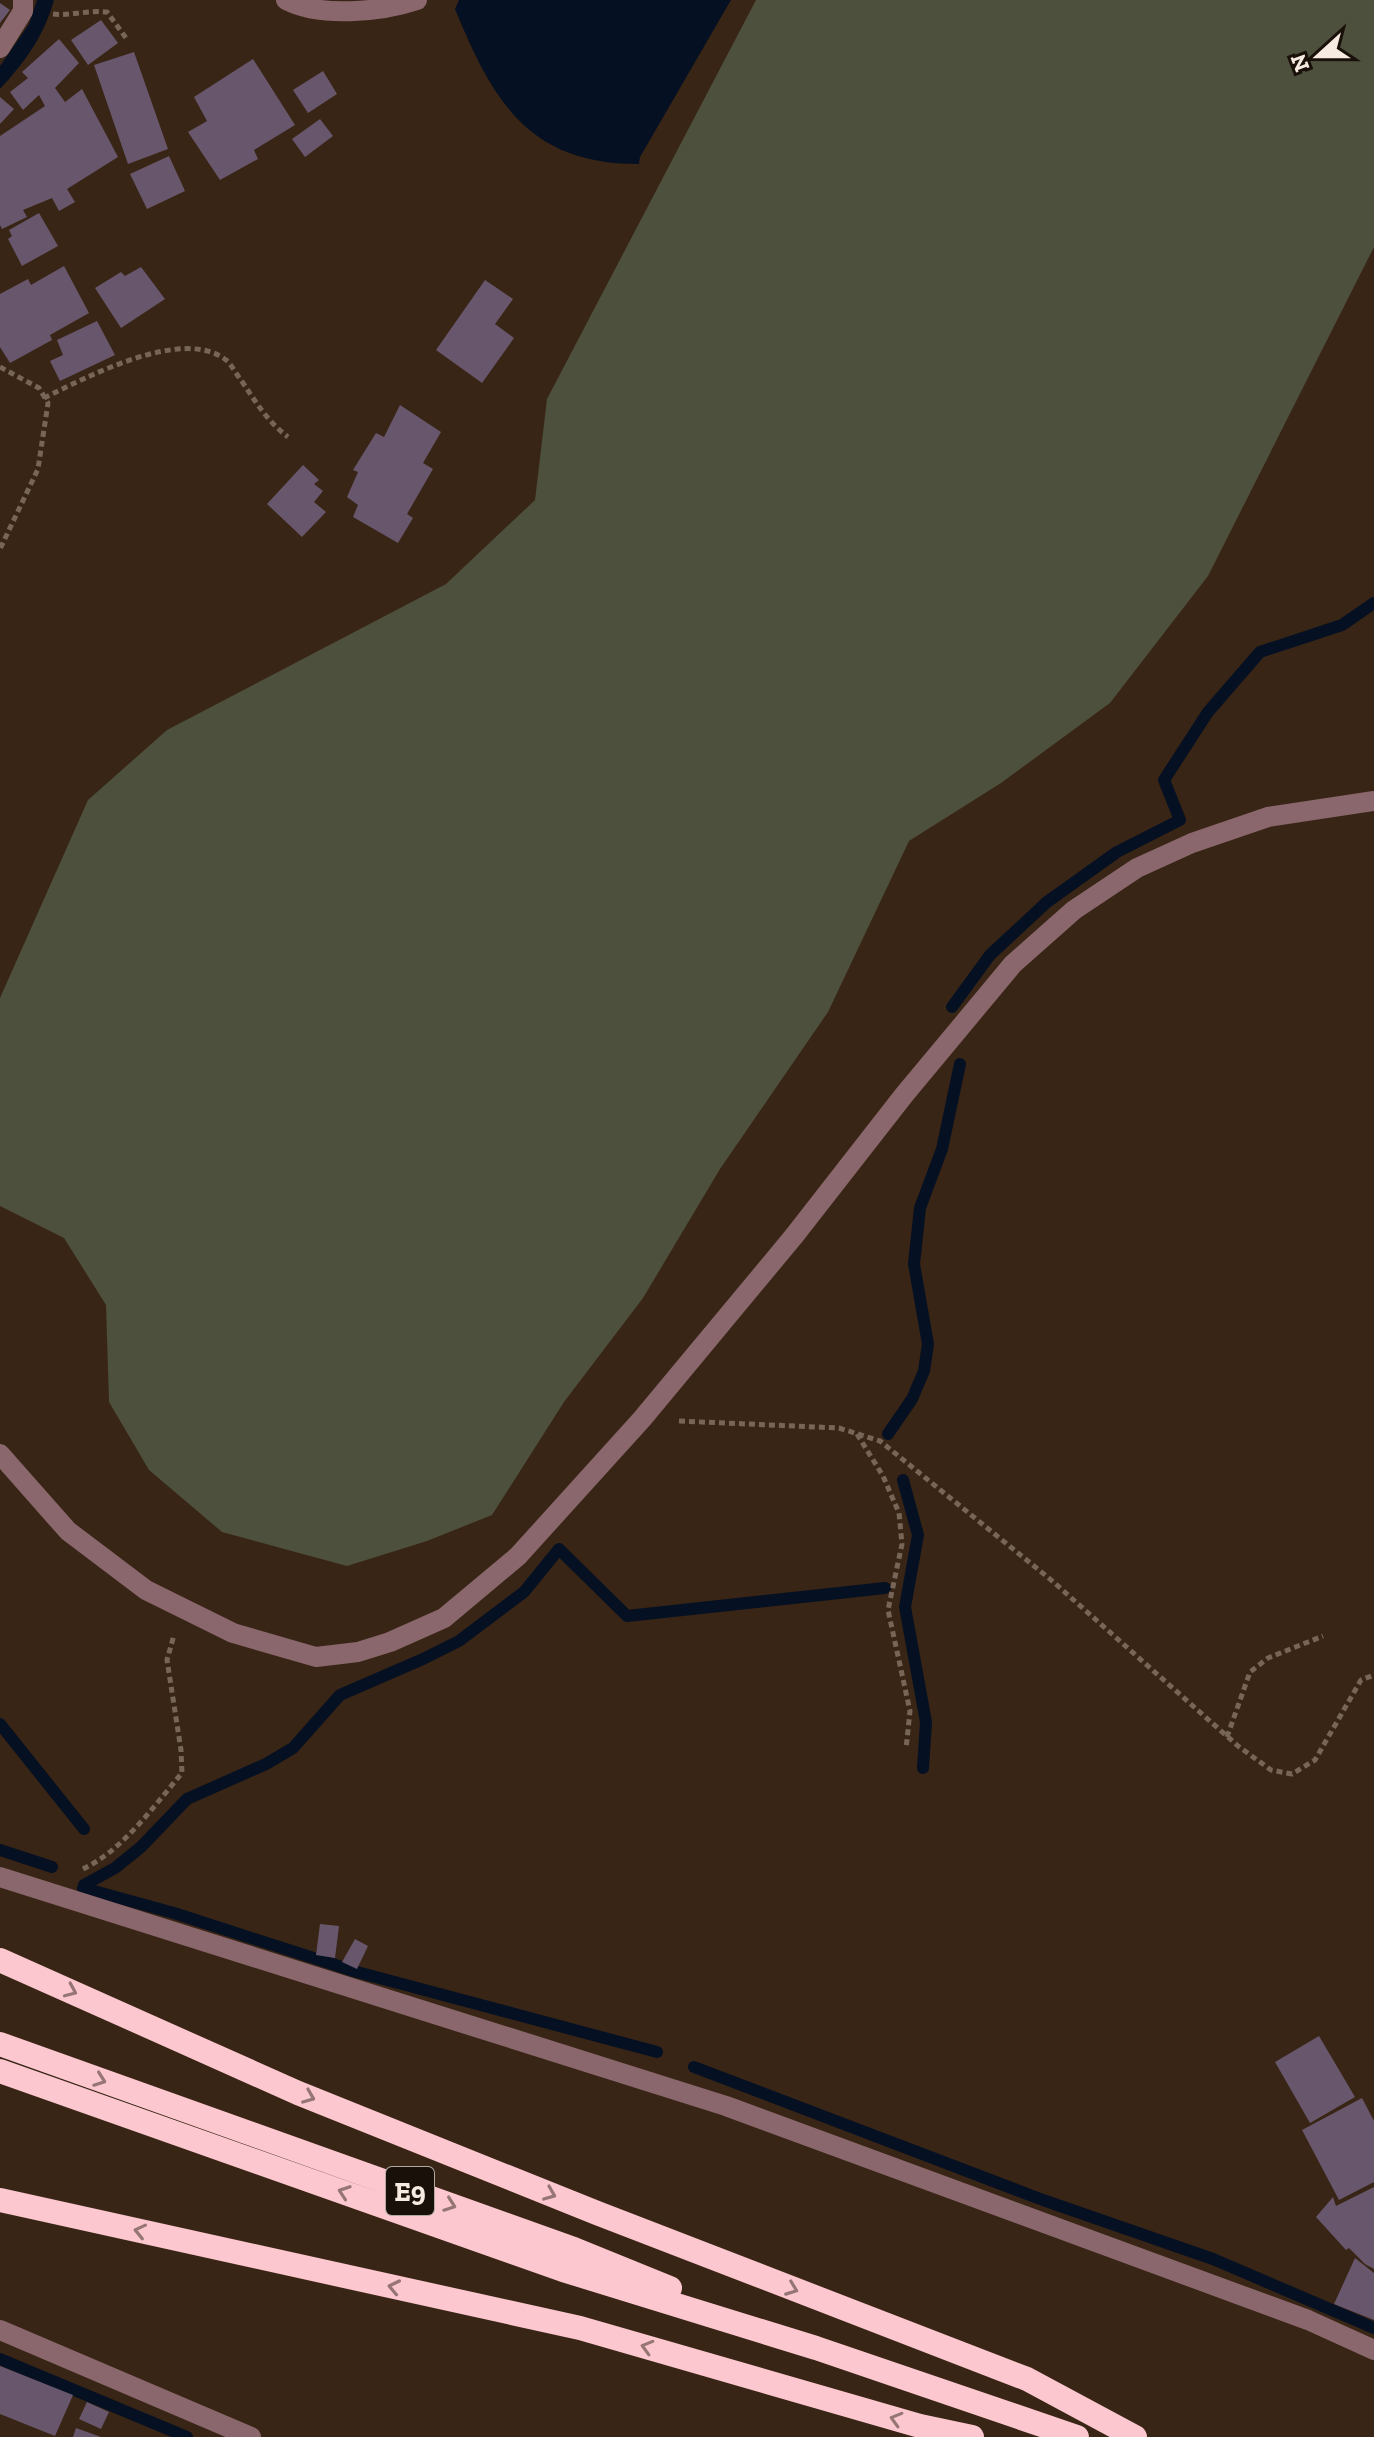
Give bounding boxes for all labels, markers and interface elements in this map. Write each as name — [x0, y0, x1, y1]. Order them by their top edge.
north arrow — [1278, 16, 1358, 96]
text: N — [1284, 50, 1315, 76]
one-way arrow — [63, 1982, 77, 1998]
one-way arrow — [92, 2070, 106, 2086]
one-way arrow — [301, 2087, 315, 2104]
road number: E9 — [386, 2167, 434, 2215]
one-way arrow — [542, 2185, 556, 2201]
one-way arrow — [337, 2186, 351, 2202]
one-way arrow — [442, 2195, 456, 2212]
one-way arrow — [134, 2223, 147, 2240]
one-way arrow — [387, 2279, 401, 2296]
one-way arrow — [784, 2279, 798, 2296]
one-way arrow — [640, 2340, 654, 2357]
one-way arrow — [890, 2412, 904, 2429]

